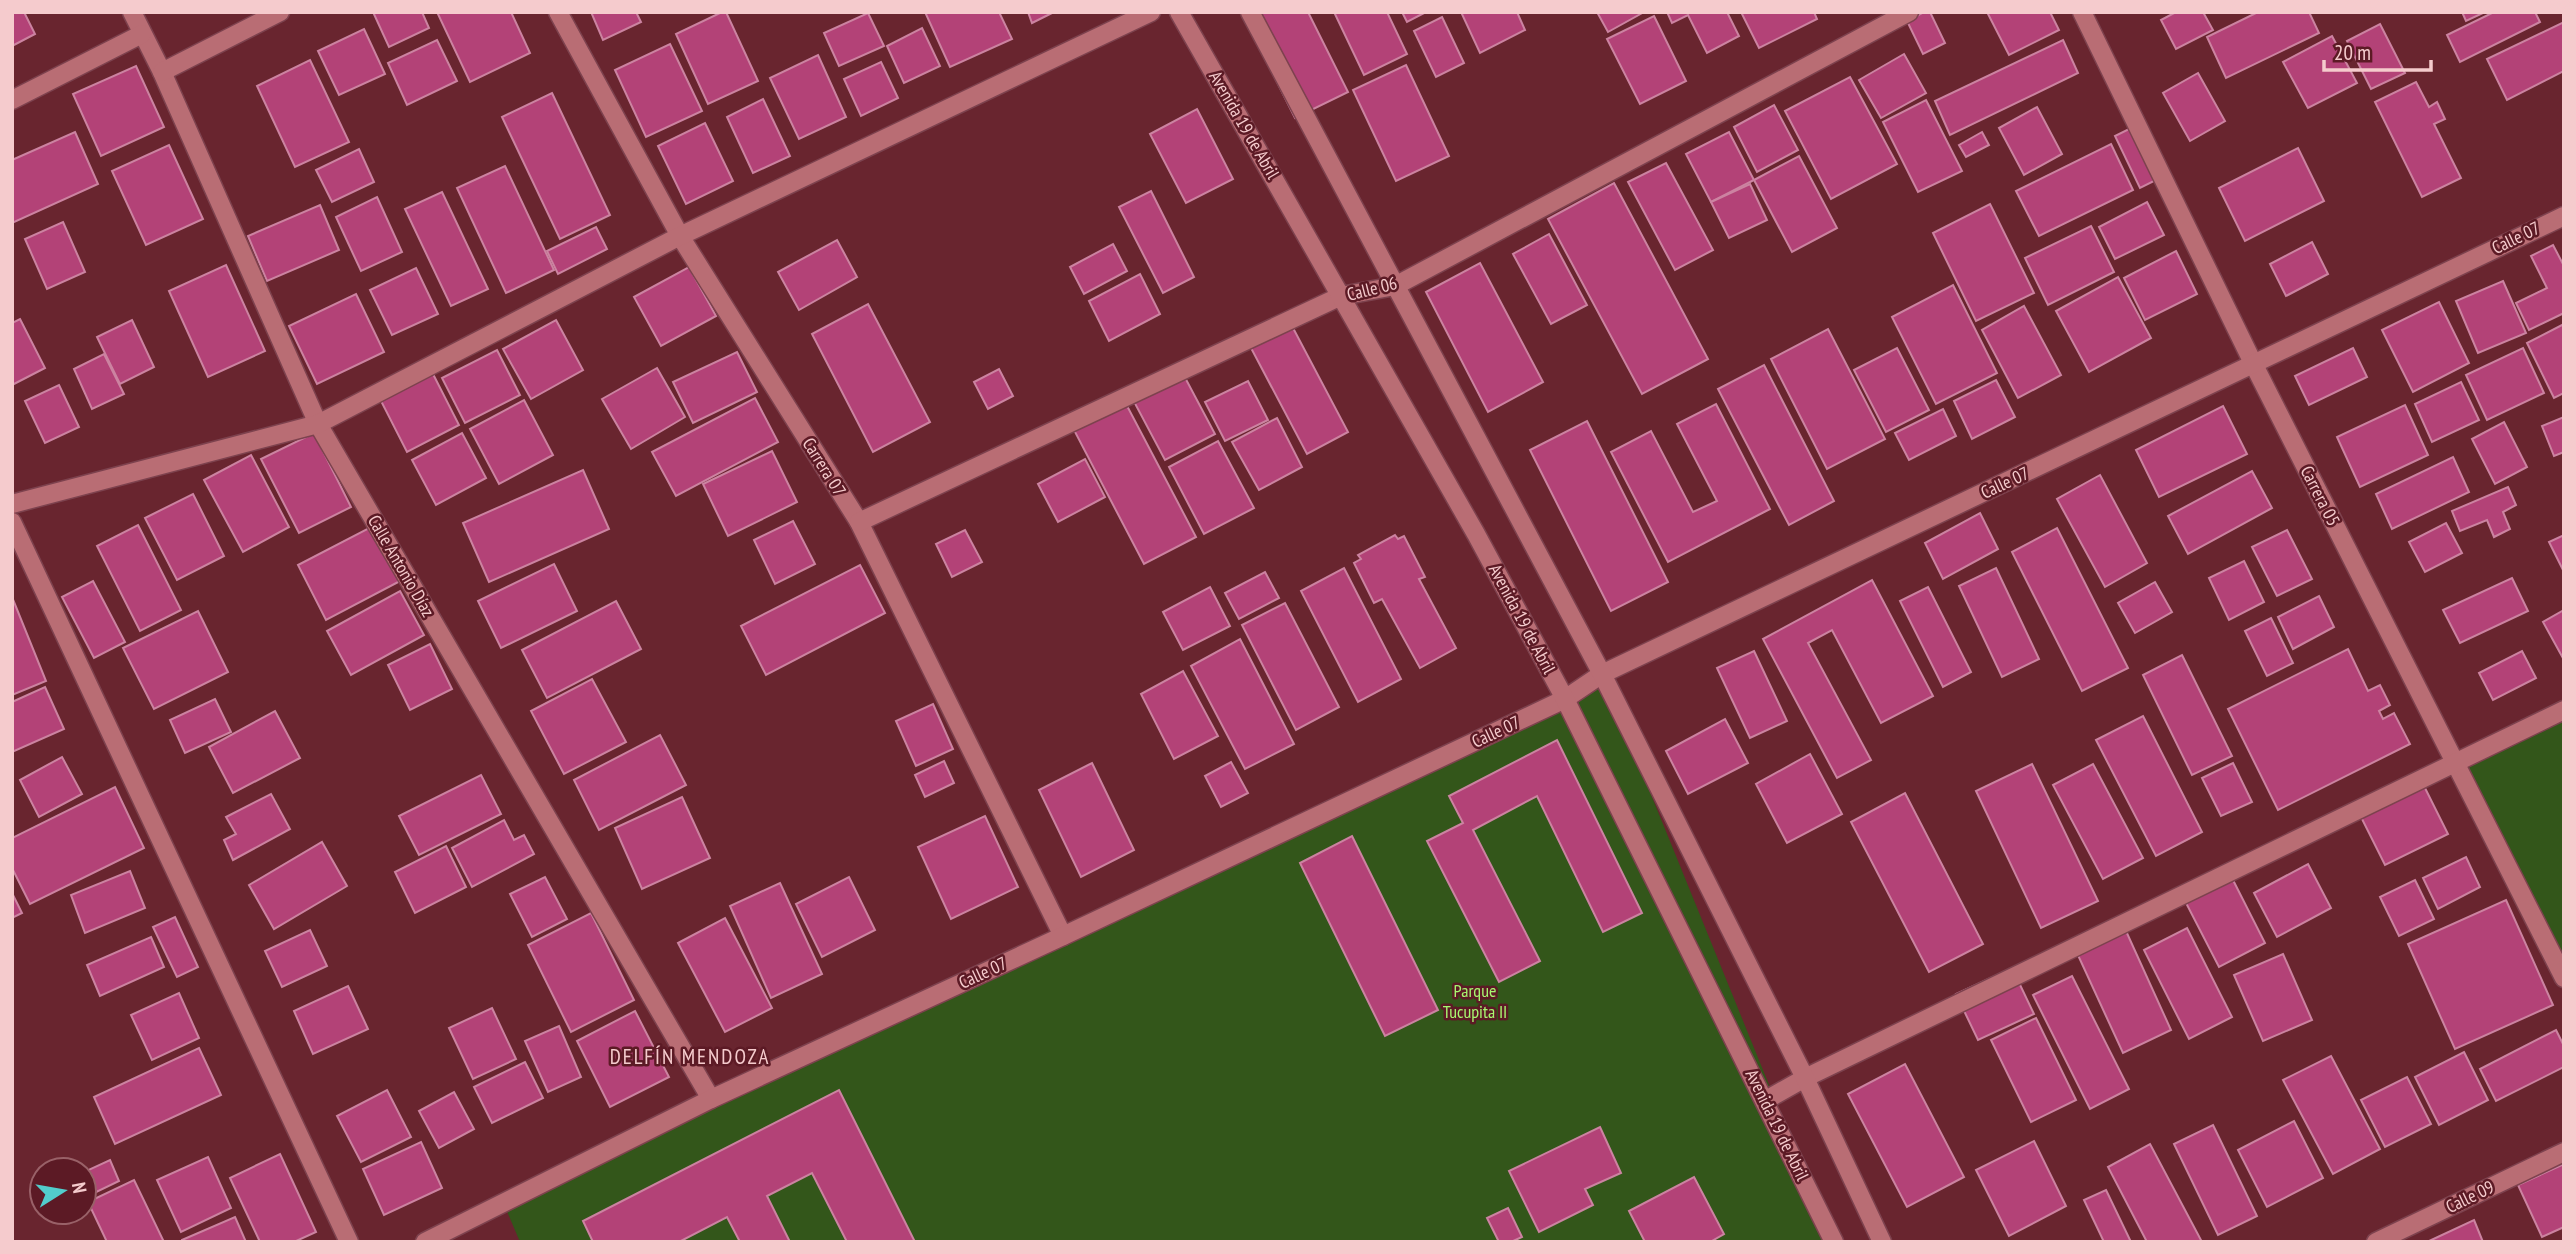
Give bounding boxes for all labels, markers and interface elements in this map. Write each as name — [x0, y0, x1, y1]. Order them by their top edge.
scale bar — [2324, 28, 2431, 72]
text: 20 m — [2334, 39, 2371, 66]
street label: Avenida 19 de Abril — [1204, 67, 1285, 184]
street label: Calle 07 — [2488, 216, 2544, 259]
street label: Calle 06 — [1344, 271, 1399, 306]
street label: Carrera 07 — [798, 433, 851, 500]
street label: Calle 07 — [1977, 461, 2033, 504]
street label: Carrera 05 — [2296, 462, 2345, 530]
street label: Calle Antonio Díaz — [363, 511, 440, 621]
street label: Avenida 19 de Abril — [1484, 560, 1561, 678]
street label: Calle 07 — [1468, 710, 1524, 753]
street label: Calle 07 — [955, 951, 1011, 994]
park label: Parque Tucupita II — [1443, 979, 1507, 1023]
district label: DELFÍN MENDOZA — [610, 1043, 770, 1070]
street label: Avenida 19 de Abril — [1741, 1065, 1815, 1185]
north arrow — [28, 1156, 98, 1226]
street label: Calle 09 — [2442, 1175, 2498, 1218]
text: N — [67, 1180, 92, 1195]

